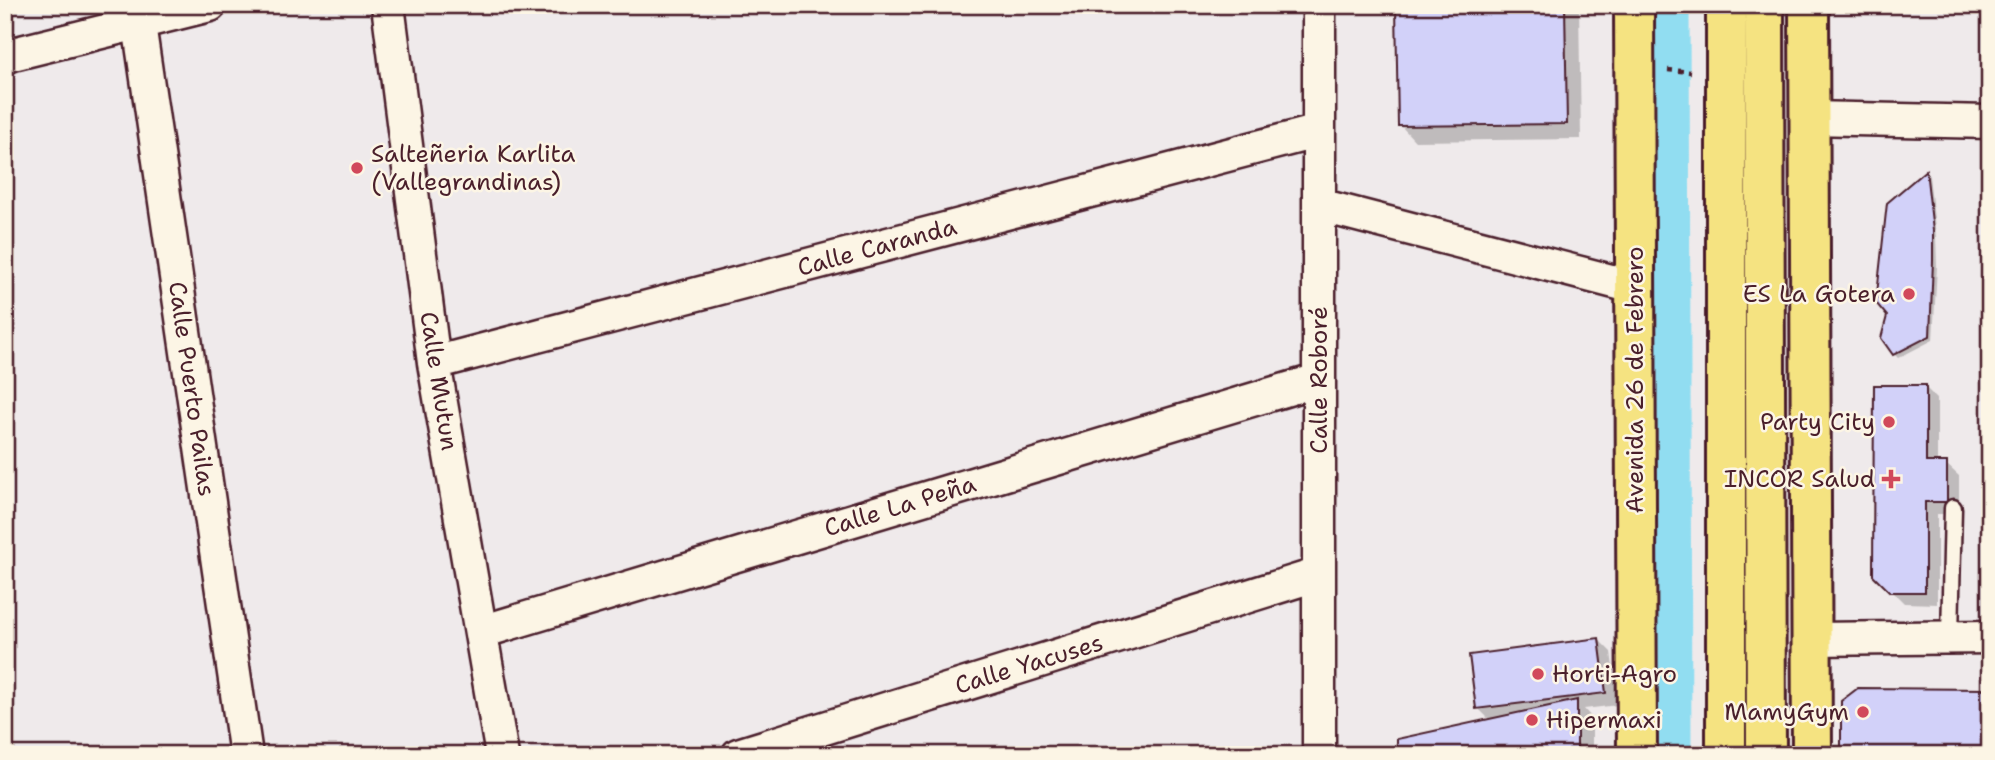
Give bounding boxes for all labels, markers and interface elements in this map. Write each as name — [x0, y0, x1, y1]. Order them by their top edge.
place label: Salteñeria Karlita (Vallegrandinas) — [371, 138, 575, 198]
marker: Salteñeria Karlita (Vallegrandinas) — [349, 160, 365, 176]
street label: Calle Caranda — [794, 210, 960, 284]
street label: Avenida 26 de Febrero — [1619, 247, 1651, 514]
place label: ES La Gotera — [1743, 278, 1895, 310]
street label: Calle Puerto Pailas — [161, 279, 223, 499]
marker: ES La Gotera — [1901, 286, 1917, 302]
street label: Calle Roboré — [1303, 306, 1335, 454]
street label: Calle Mutun — [412, 309, 466, 453]
place label: Party City — [1760, 406, 1875, 438]
marker: Party City — [1881, 414, 1897, 430]
place label: INCOR Salud — [1724, 463, 1875, 495]
street label: Calle La Peña — [820, 468, 980, 544]
marker: INCOR Salud — [1881, 469, 1901, 489]
street label: Calle Yacuses — [951, 626, 1107, 702]
place label: Horti-Agro — [1552, 658, 1677, 690]
marker: Horti-Agro — [1530, 666, 1546, 682]
place label: MamyGym — [1724, 696, 1849, 728]
place label: Hipermaxi — [1546, 704, 1662, 736]
marker: MamyGym — [1855, 704, 1871, 720]
marker: Hipermaxi — [1524, 712, 1540, 728]

